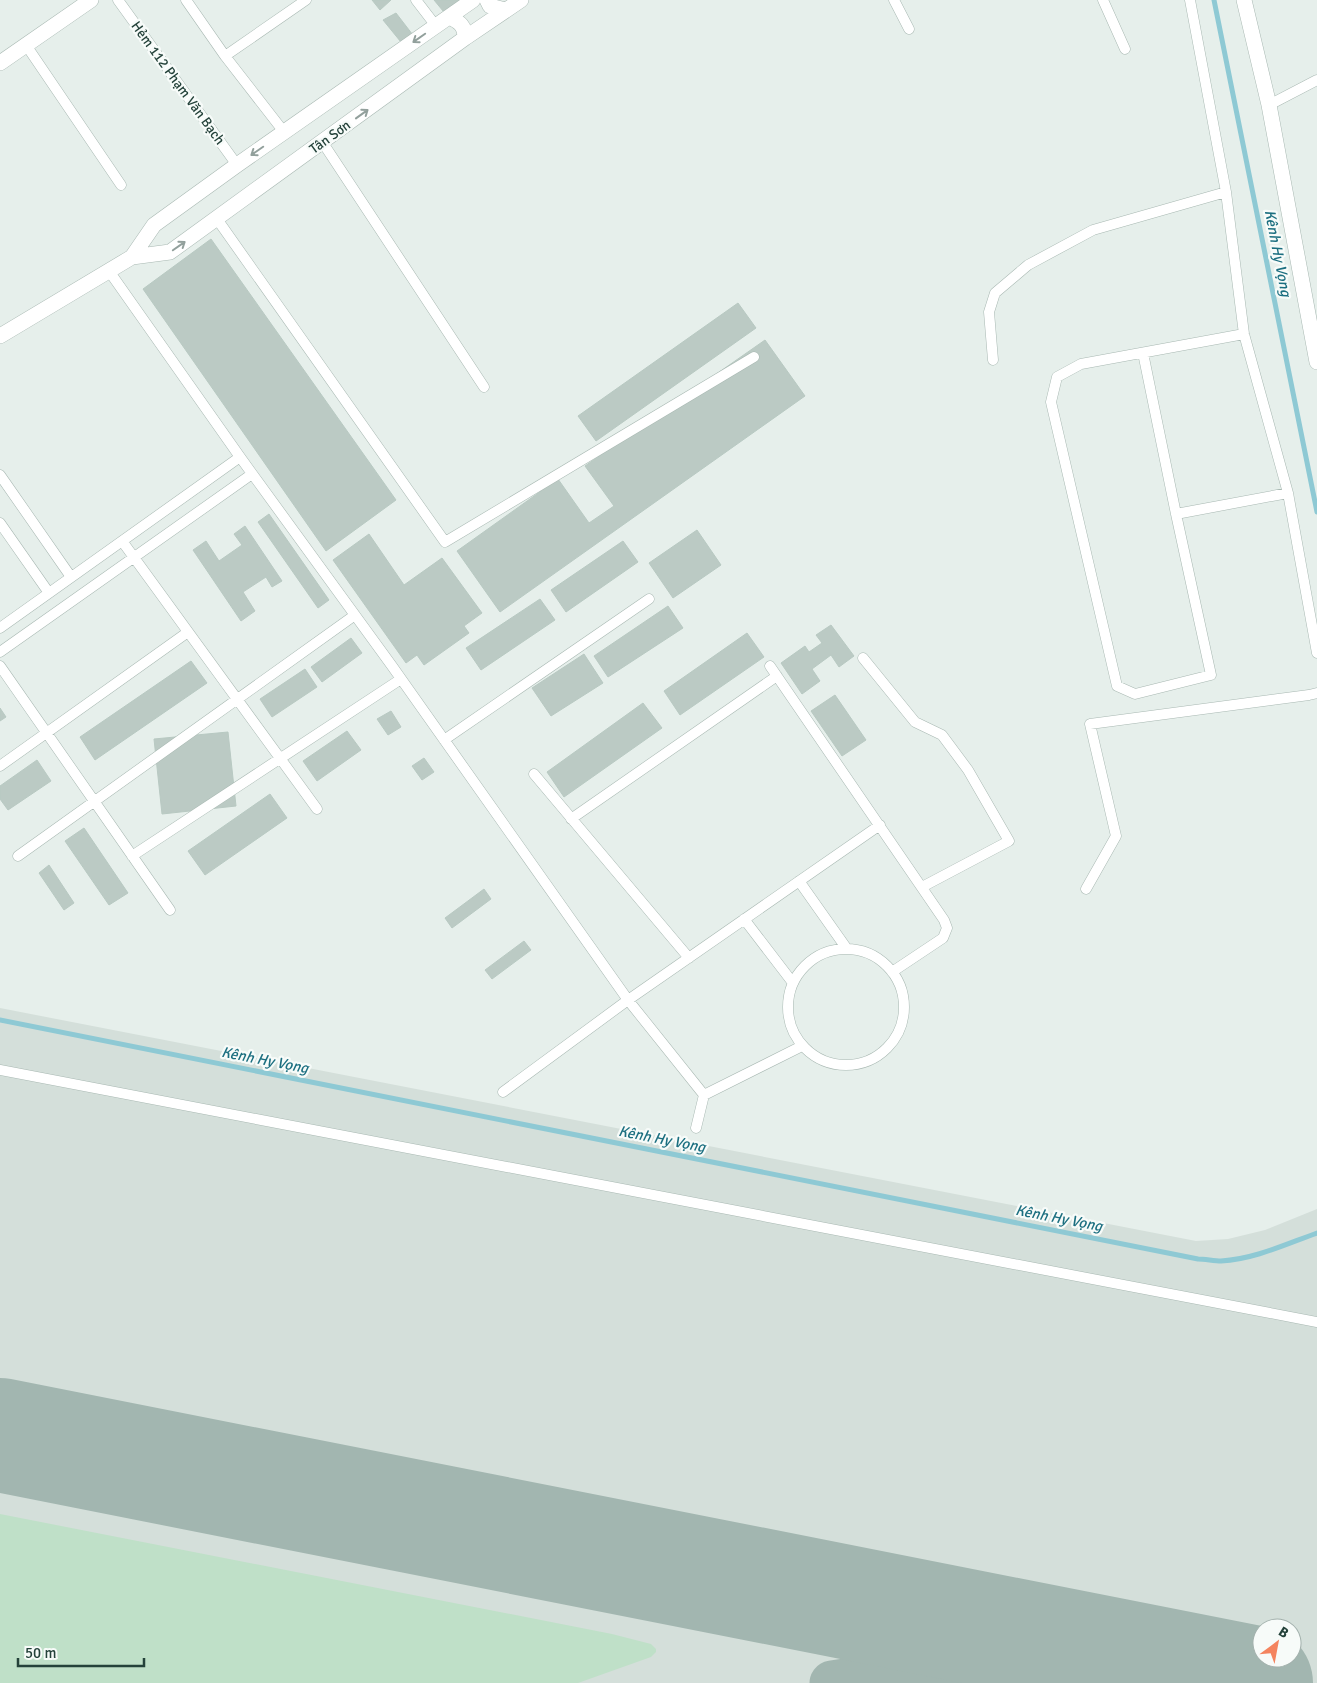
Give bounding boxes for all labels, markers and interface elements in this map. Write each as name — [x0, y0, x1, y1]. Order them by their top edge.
street label: Hẻm 112 Phạm Văn Bạch — [128, 18, 228, 148]
one-way arrow — [412, 33, 426, 43]
one-way arrow — [355, 109, 369, 119]
street label: Tân Sơn — [306, 116, 354, 158]
one-way arrow — [250, 146, 264, 156]
water label: Kênh Hy Vọng — [1261, 208, 1295, 299]
one-way arrow — [172, 241, 186, 251]
water label: Kênh Hy Vọng — [220, 1043, 311, 1077]
water label: Kênh Hy Vọng — [617, 1122, 708, 1156]
water label: Kênh Hy Vọng — [1014, 1201, 1105, 1235]
north arrow — [1252, 1618, 1302, 1668]
text: B — [1275, 1623, 1292, 1642]
scale bar — [18, 1636, 144, 1668]
text: 50 m — [25, 1644, 56, 1662]

